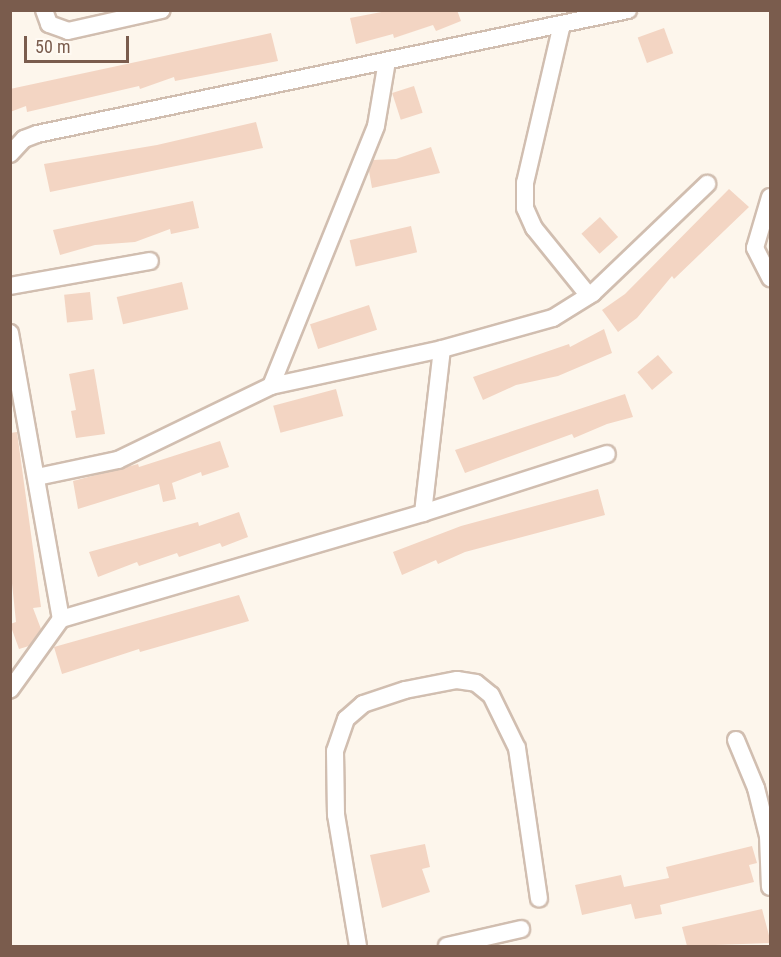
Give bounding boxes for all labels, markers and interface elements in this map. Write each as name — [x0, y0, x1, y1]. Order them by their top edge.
scale bar — [27, 24, 132, 62]
text: 50 m — [35, 36, 70, 57]

